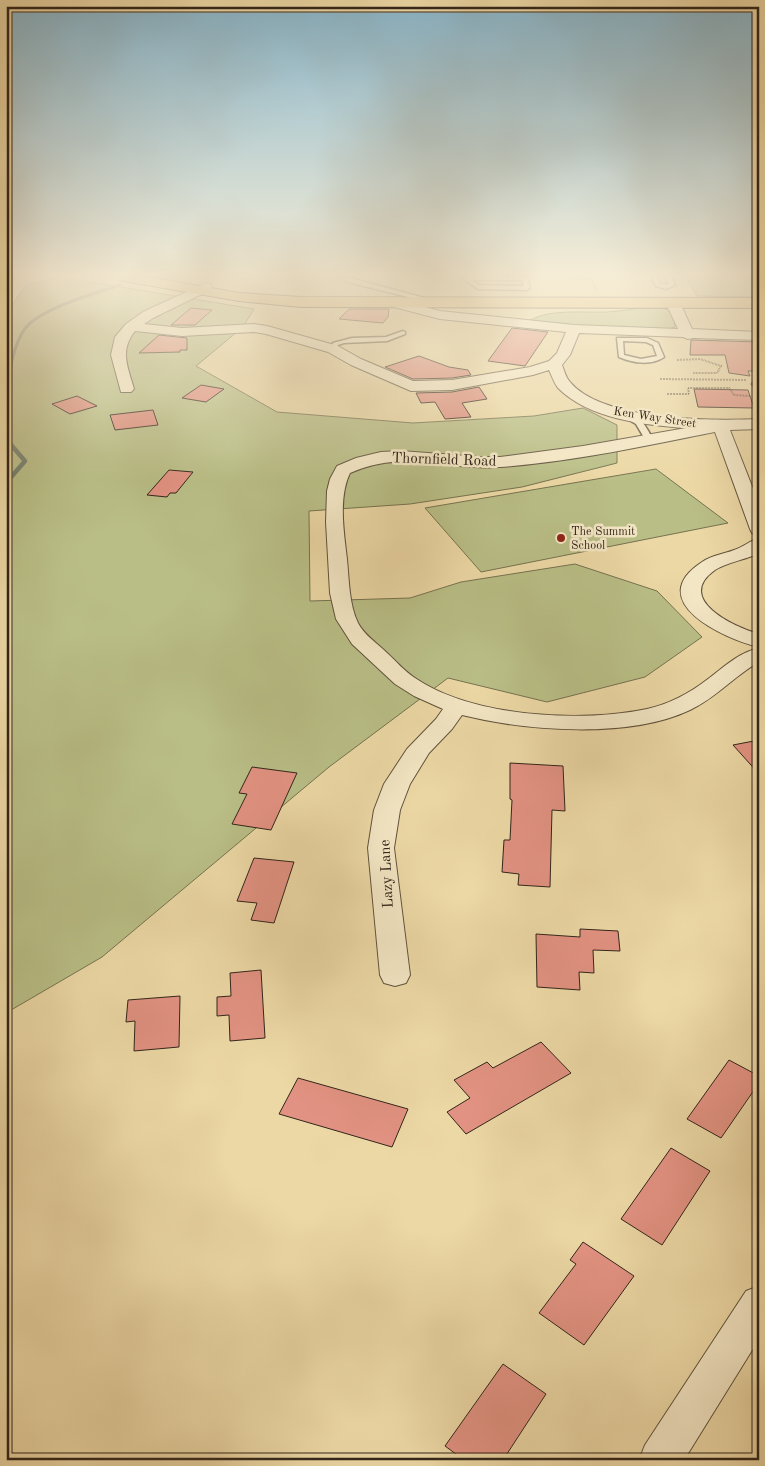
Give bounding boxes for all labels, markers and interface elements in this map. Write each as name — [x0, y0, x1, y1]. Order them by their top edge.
street label: Ken Way Street — [613, 406, 697, 430]
street label: Thornfield Road — [391, 451, 497, 470]
place label: The Summit School — [571, 526, 635, 552]
marker: The Summit School — [555, 532, 567, 544]
street label: Lazy Lane — [378, 839, 397, 909]

